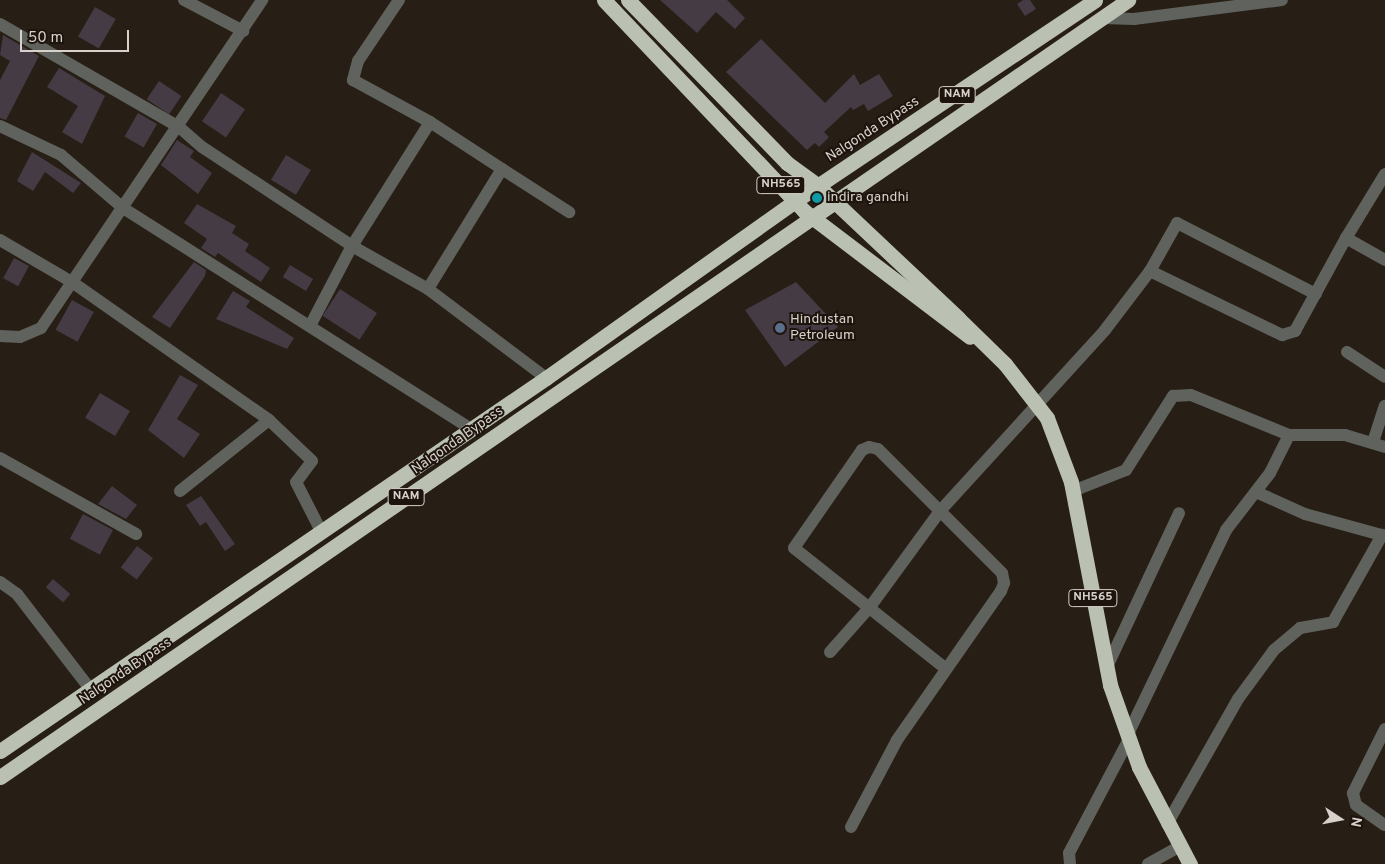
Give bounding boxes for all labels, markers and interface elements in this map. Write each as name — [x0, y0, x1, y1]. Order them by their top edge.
scale bar — [22, 20, 131, 52]
text: 50 m — [28, 29, 63, 48]
road number: NAM — [938, 86, 976, 104]
street label: Nalgonda Bypass — [823, 94, 923, 166]
road number: NH565 — [756, 176, 806, 194]
place label: indira gandhi — [827, 190, 909, 206]
marker: indira gandhi — [811, 192, 823, 204]
place label: Hindustan Petroleum — [790, 312, 855, 344]
marker: Hindustan Petroleum — [774, 322, 786, 334]
street label: Nalgonda Bypass — [409, 403, 507, 479]
road number: NAM — [387, 488, 425, 507]
road number: NH565 — [1068, 588, 1118, 608]
street label: Nalgonda Bypass — [77, 635, 175, 709]
north arrow — [1315, 794, 1365, 844]
text: N — [1346, 815, 1365, 829]

